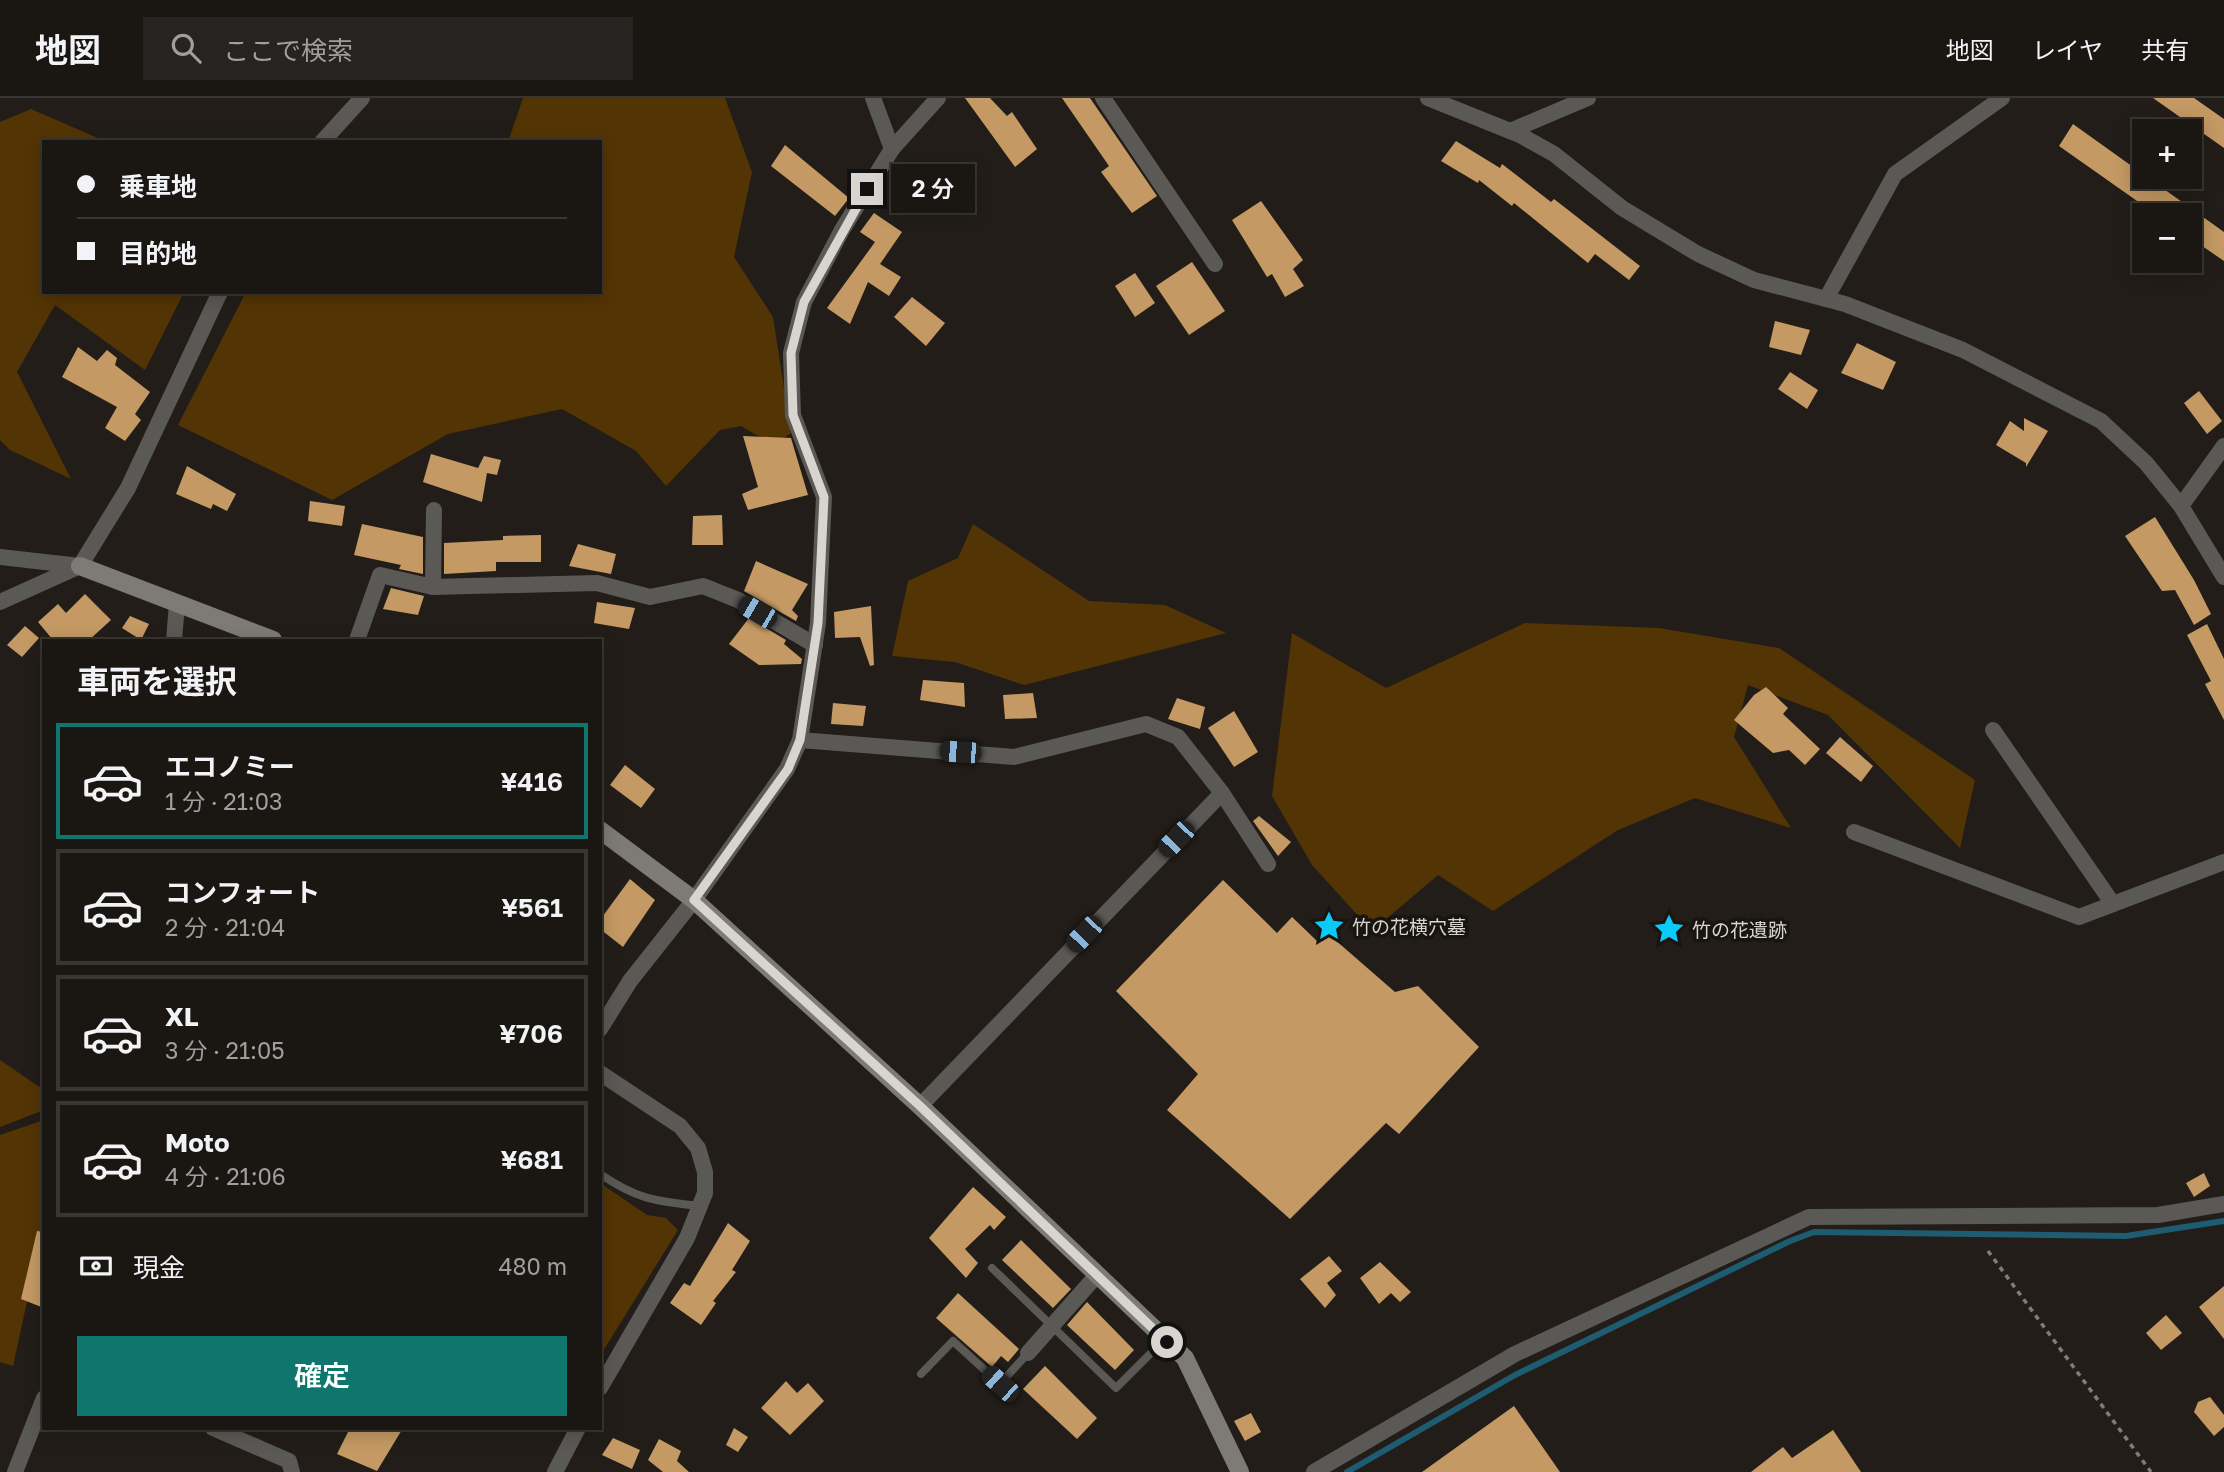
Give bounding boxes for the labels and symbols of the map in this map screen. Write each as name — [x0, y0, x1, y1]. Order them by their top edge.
callout: 2 分 — [892, 164, 976, 214]
route end — [851, 173, 883, 205]
car — [734, 592, 781, 632]
car — [939, 740, 982, 764]
car — [1154, 817, 1199, 861]
place icon: 竹の花横穴墓 — [1312, 909, 1346, 943]
car — [1062, 912, 1107, 956]
place icon: 竹の花遺跡 — [1652, 912, 1686, 946]
place label: 竹の花横穴墓 — [1352, 915, 1466, 938]
place label: 竹の花遺跡 — [1692, 918, 1787, 941]
route start — [1151, 1326, 1183, 1358]
car — [978, 1362, 1023, 1406]

